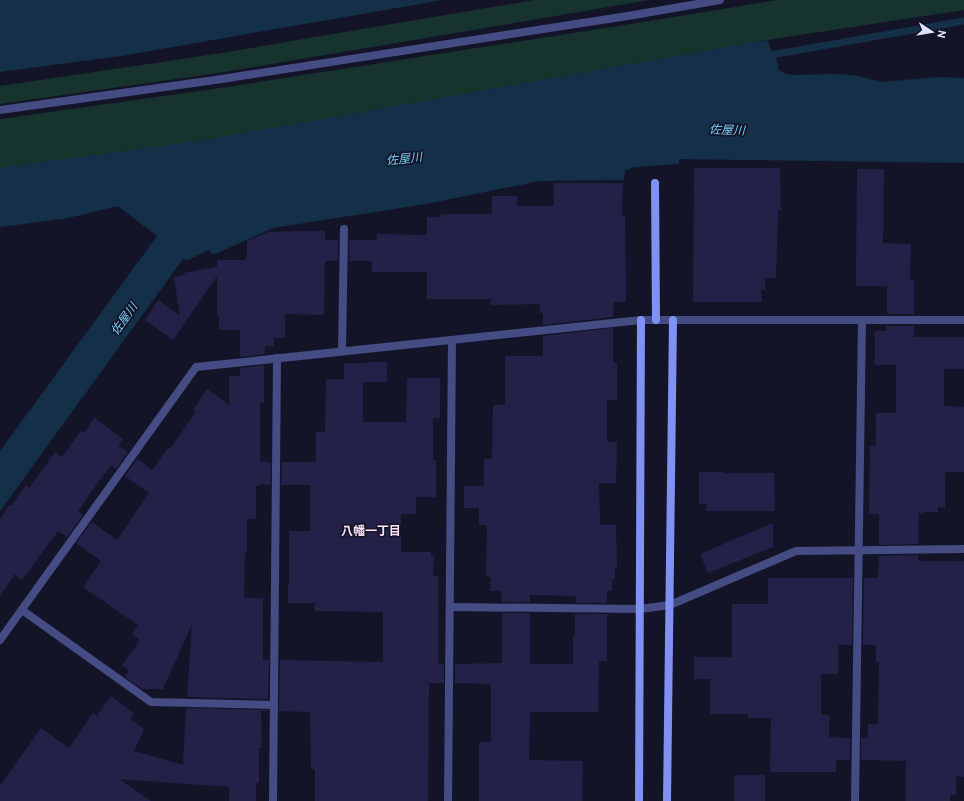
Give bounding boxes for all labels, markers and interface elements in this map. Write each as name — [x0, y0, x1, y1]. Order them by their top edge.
north arrow — [912, 12, 952, 52]
text: N — [933, 29, 948, 39]
water label: 佐屋川 — [709, 122, 747, 140]
water label: 佐屋川 — [385, 150, 425, 170]
water label: 佐屋川 — [108, 299, 143, 339]
district label: 八幡一丁目 — [341, 524, 401, 540]

